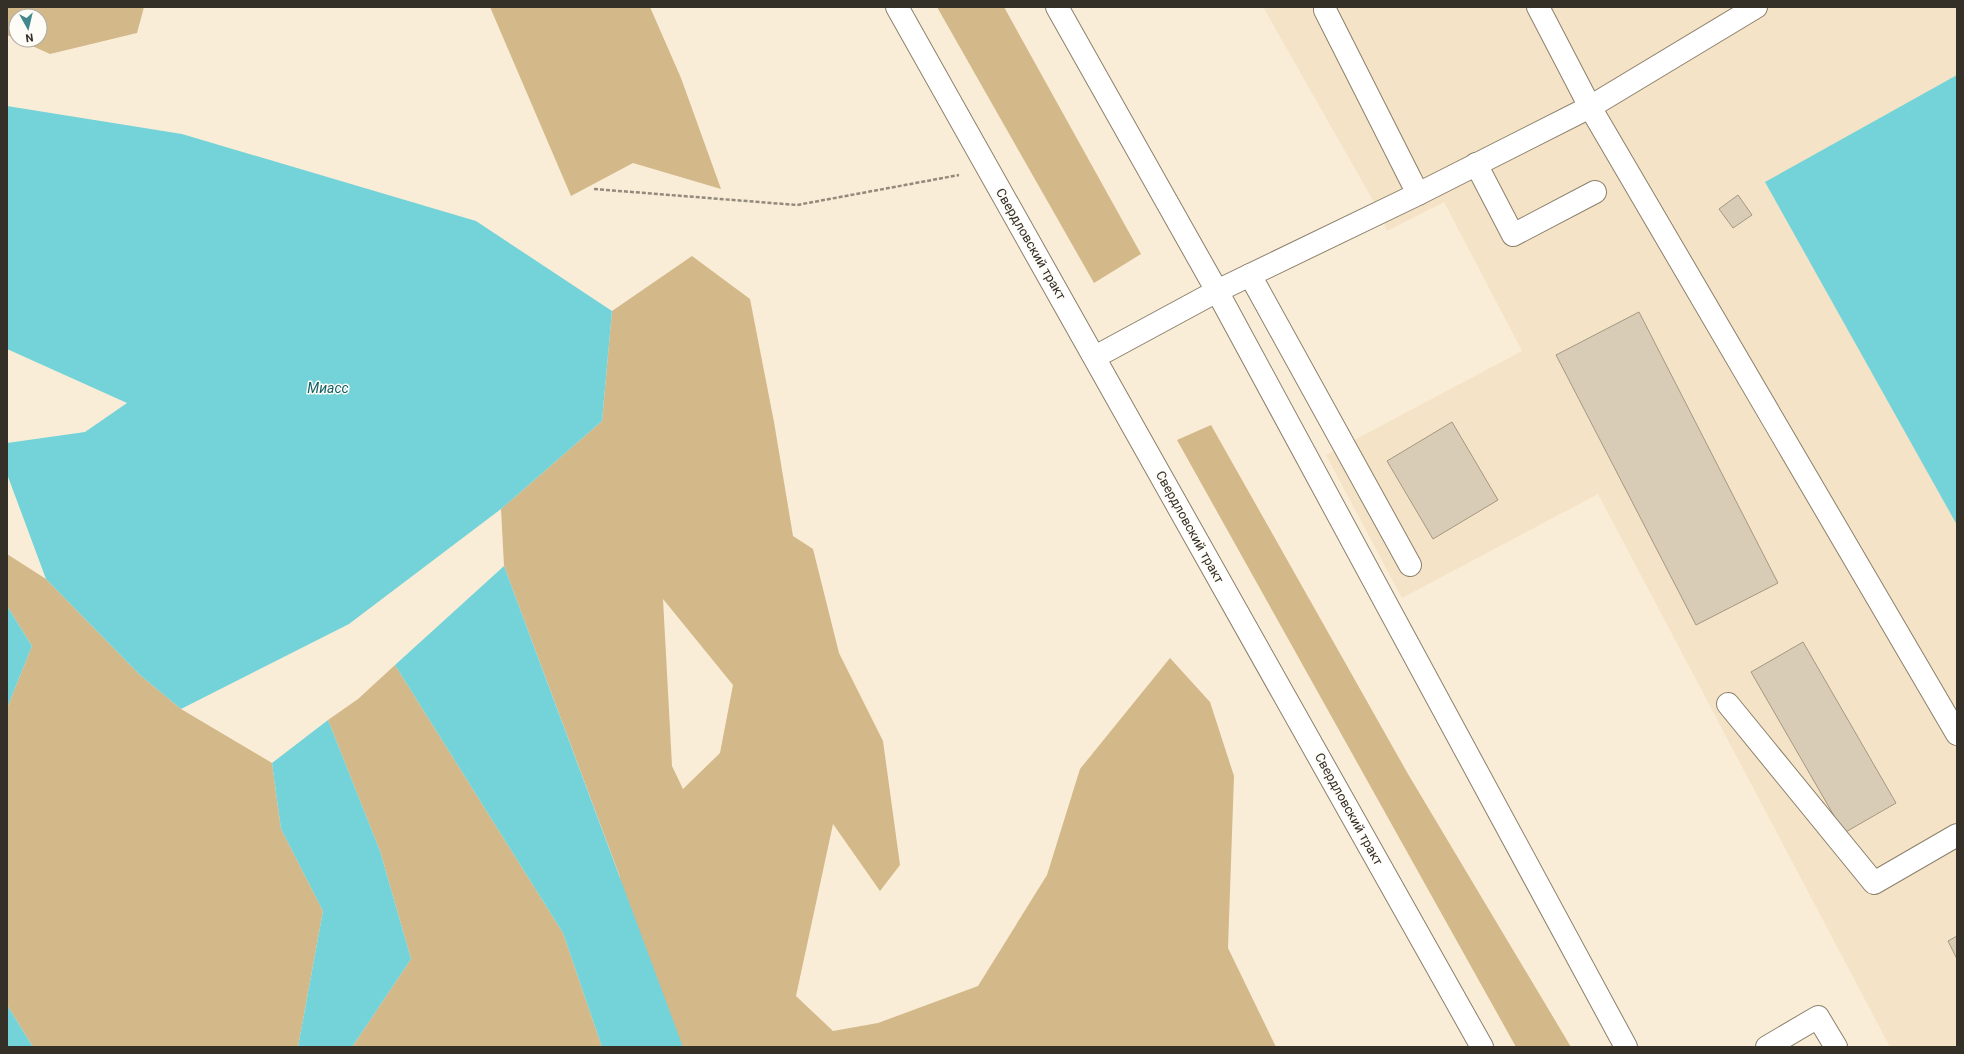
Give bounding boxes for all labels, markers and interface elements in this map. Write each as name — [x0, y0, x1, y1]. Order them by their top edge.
north arrow — [8, 8, 48, 48]
text: N — [24, 30, 34, 44]
street label: Свердловский тракт — [993, 186, 1069, 302]
water label: Миасс — [307, 380, 349, 396]
street label: Свердловский тракт — [1153, 468, 1227, 586]
street label: Свердловский тракт — [1312, 750, 1386, 868]

